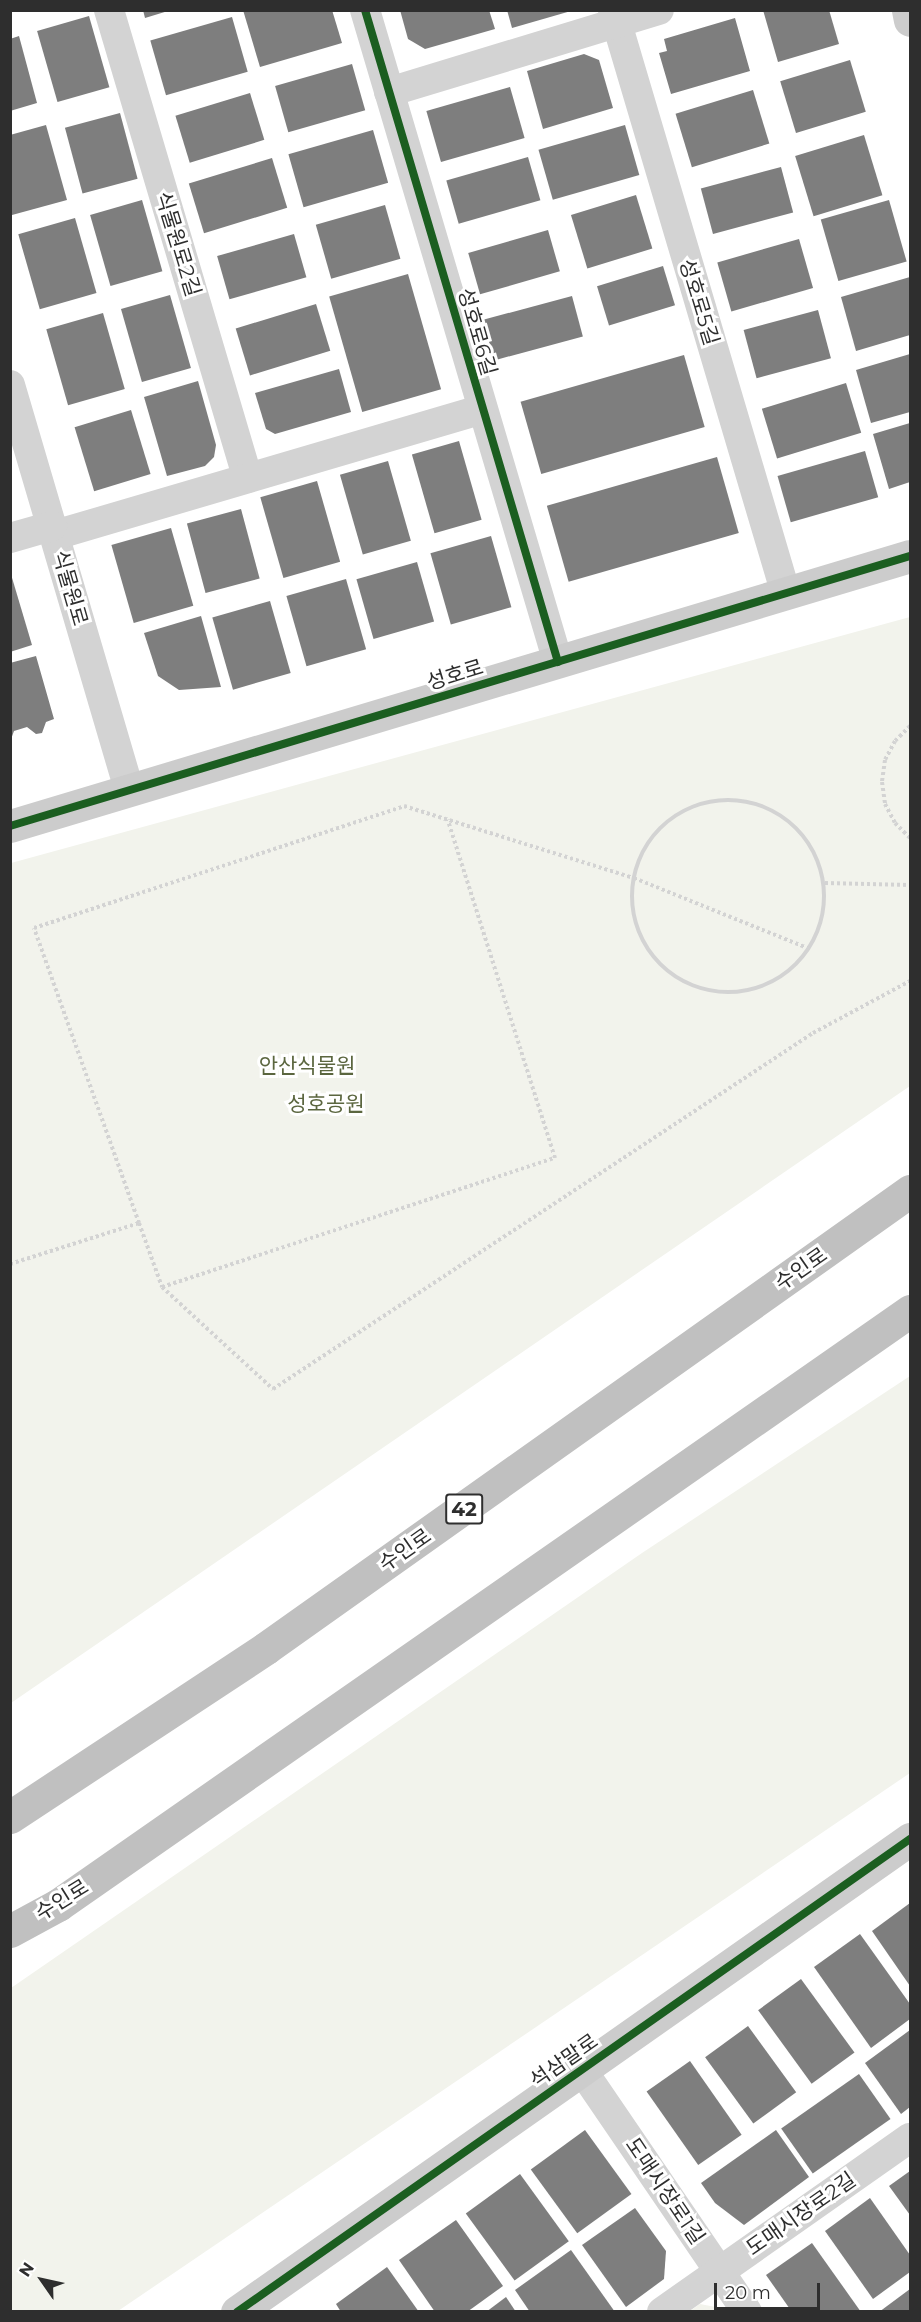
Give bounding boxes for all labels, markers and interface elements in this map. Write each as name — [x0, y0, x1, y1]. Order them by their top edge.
street label: 식물원로2길 — [150, 188, 206, 300]
street label: 성호로5길 — [674, 256, 724, 348]
street label: 성호로6길 — [452, 285, 502, 379]
street label: 식물원로 — [47, 547, 93, 629]
street label: 성호로 — [424, 654, 486, 696]
park label: 안산식물원 — [259, 1053, 355, 1079]
park label: 성호공원 — [287, 1091, 365, 1117]
street label: 수인로 — [770, 1242, 832, 1296]
road number: 42 — [444, 1492, 484, 1526]
street label: 수인로 — [374, 1523, 436, 1577]
street label: 수인로 — [31, 1874, 93, 1926]
street label: 석삼말로 — [525, 2029, 603, 2093]
street label: 도매시장로1길 — [620, 2133, 710, 2249]
street label: 도매시장로2길 — [741, 2167, 861, 2261]
north arrow — [12, 2250, 72, 2310]
text: N — [15, 2259, 38, 2280]
scale bar — [717, 2271, 824, 2309]
text: 20 m — [725, 2282, 771, 2304]

